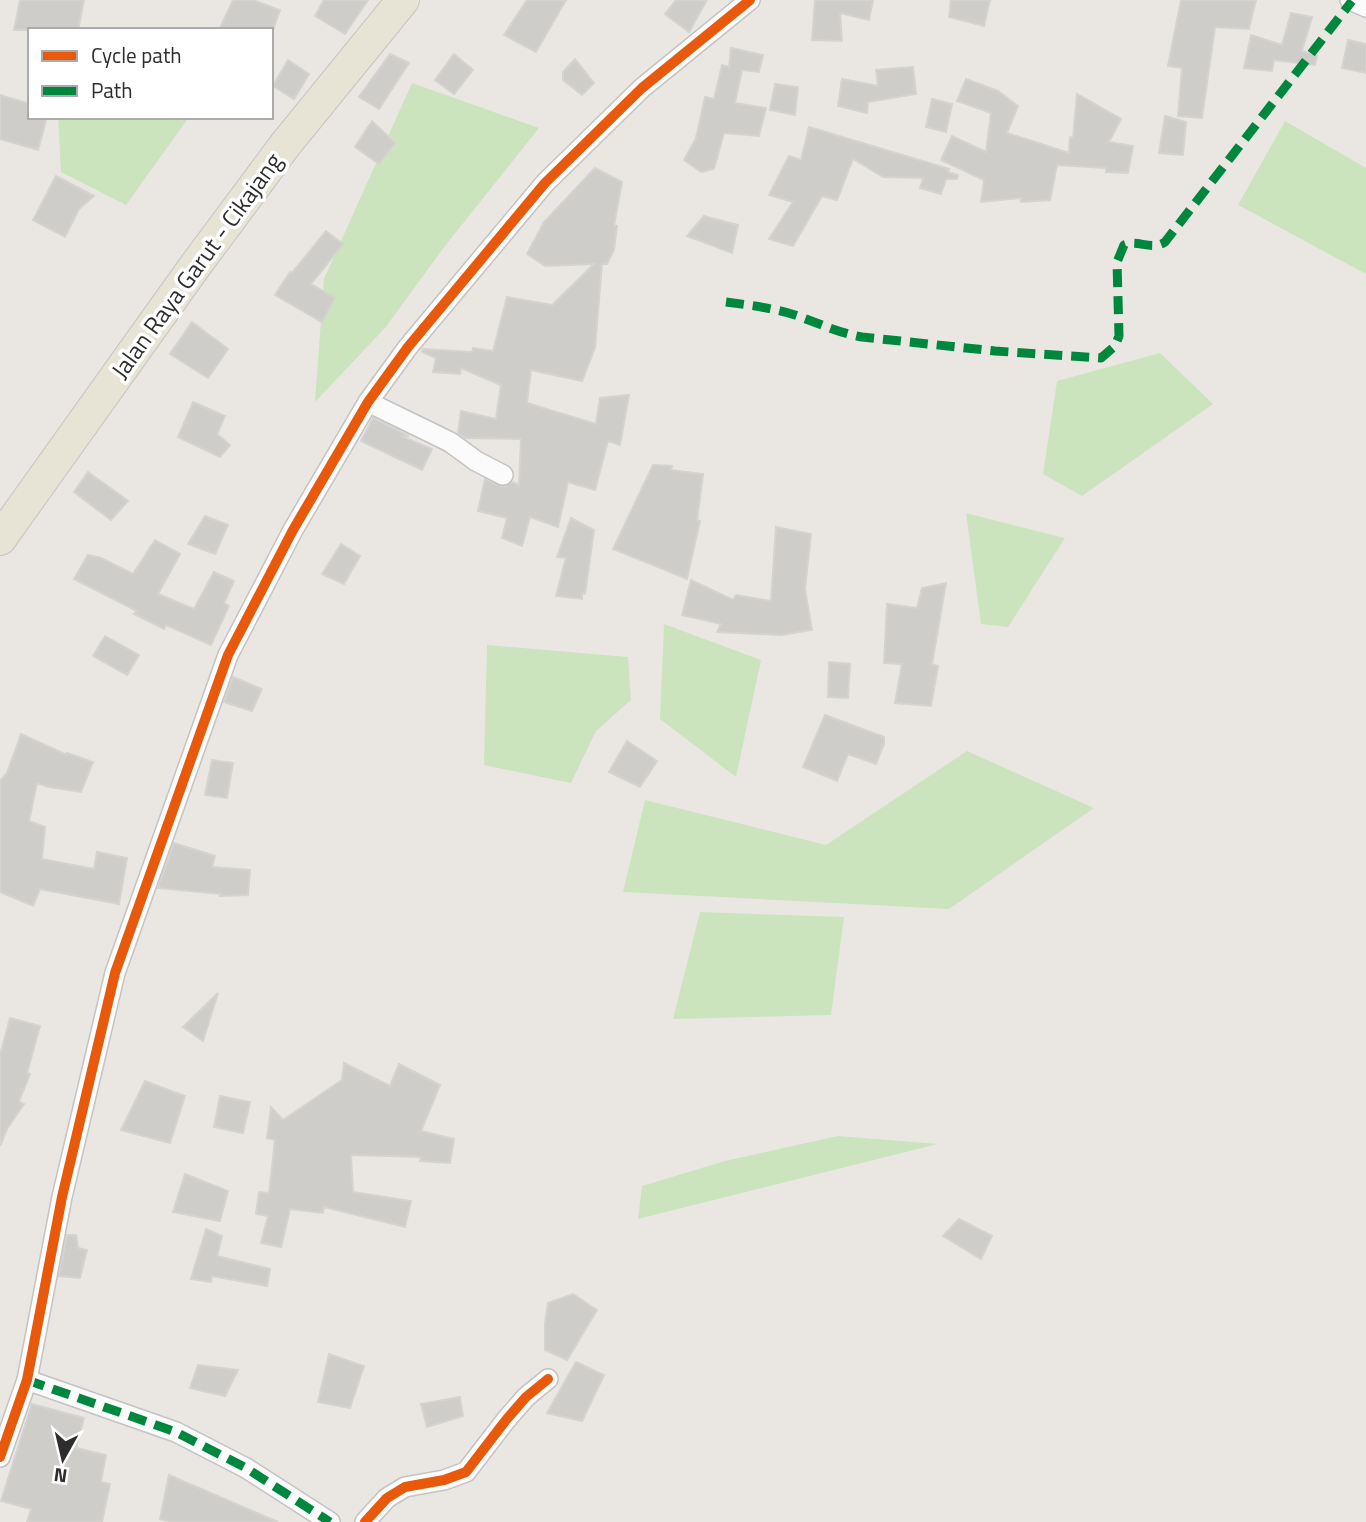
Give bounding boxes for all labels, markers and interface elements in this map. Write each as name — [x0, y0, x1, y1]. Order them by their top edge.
legend — [28, 28, 273, 119]
text: Cycle path — [91, 39, 182, 71]
text: Path — [91, 74, 133, 106]
street label: Jalan Raya Garut - Cikajang — [102, 145, 291, 386]
north arrow — [28, 1424, 98, 1494]
text: N — [52, 1461, 69, 1492]

